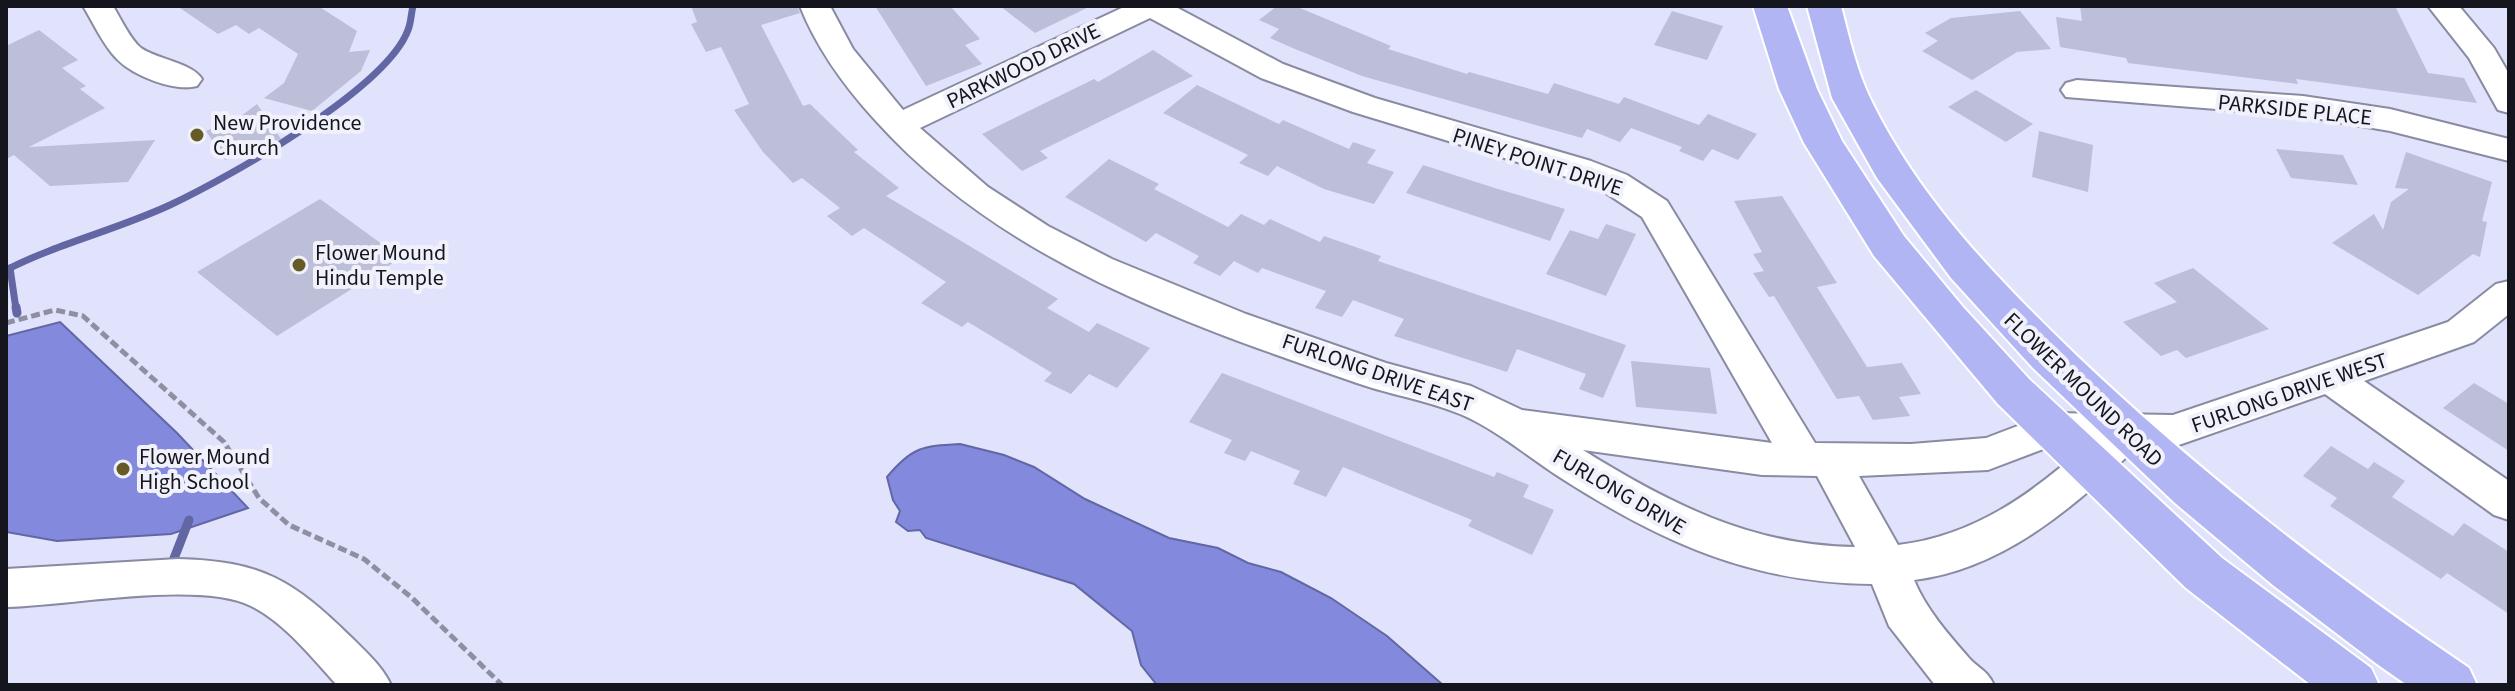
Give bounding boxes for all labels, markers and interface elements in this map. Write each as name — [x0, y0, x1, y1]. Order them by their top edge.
street label: PARKWOOD DRIVE — [941, 15, 1106, 117]
street label: PARKSIDE PLACE — [2216, 86, 2373, 134]
place label: New Providence Church — [213, 107, 362, 164]
street label: PINEY POINT DRIVE — [1449, 119, 1627, 205]
marker: New Providence Church — [188, 126, 206, 144]
place label: Flower Mound Hindu Temple — [315, 237, 446, 294]
marker: Flower Mound Hindu Temple — [290, 256, 308, 274]
street label: FLOWER MOUND ROAD — [1996, 305, 2170, 474]
street label: FURLONG DRIVE EAST — [1278, 325, 1478, 421]
street label: FURLONG DRIVE WEST — [2187, 344, 2392, 442]
place label: Flower Mound High School — [139, 441, 270, 498]
street label: FURLONG DRIVE — [1547, 441, 1692, 543]
marker: Flower Mound High School — [114, 460, 132, 478]

